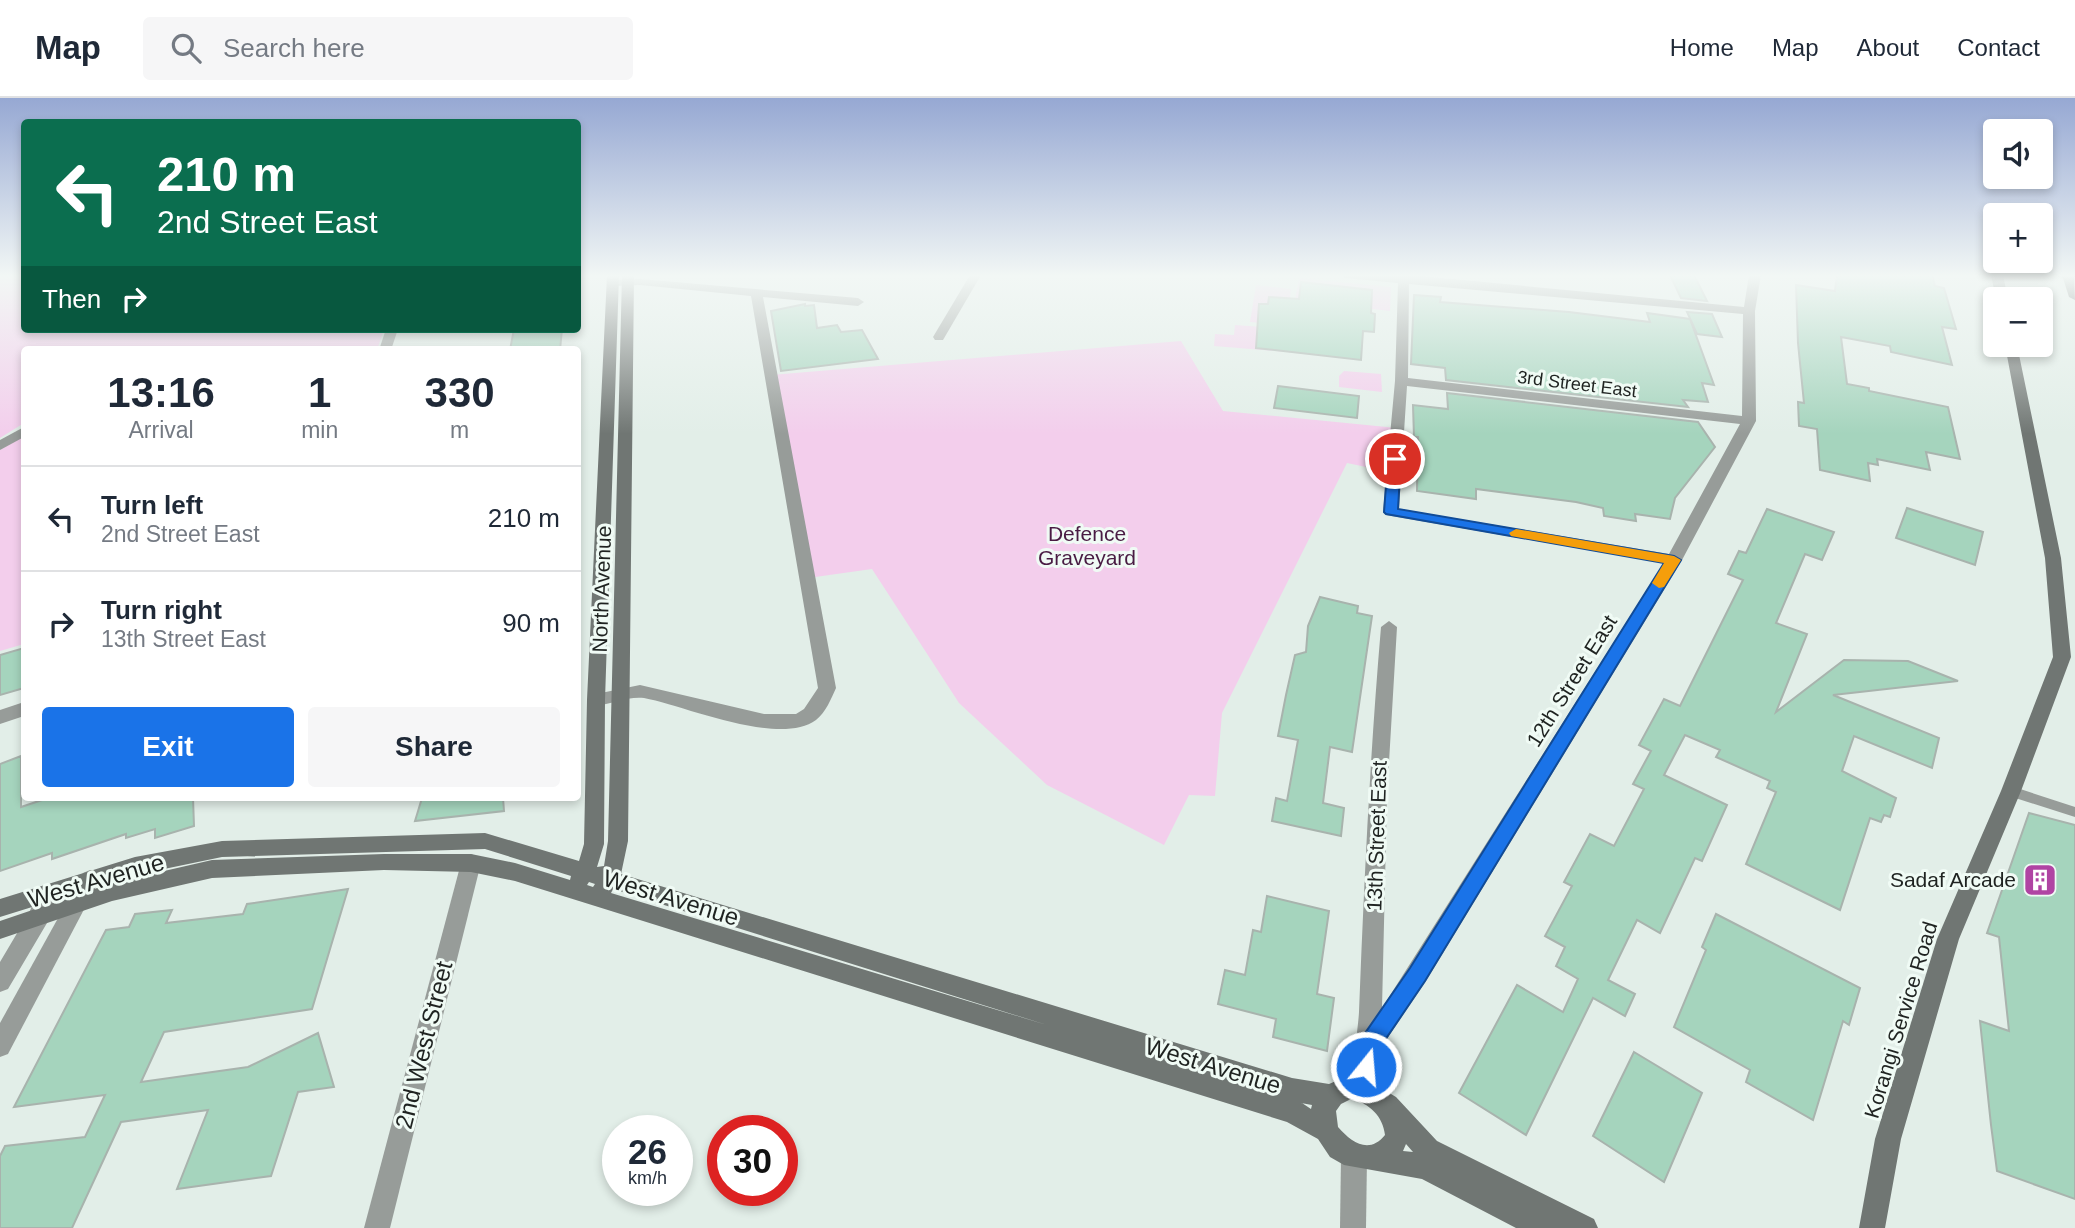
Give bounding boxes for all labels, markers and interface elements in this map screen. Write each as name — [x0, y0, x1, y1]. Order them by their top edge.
search box — [143, 17, 633, 80]
text: Map — [35, 29, 101, 66]
icon: search — [167, 29, 205, 67]
text: Search here — [223, 33, 365, 63]
text: Home — [1670, 34, 1734, 61]
text: Map — [1772, 34, 1819, 61]
text: About — [1857, 34, 1919, 61]
text: Contact — [1957, 34, 2040, 61]
map controls — [1983, 119, 2053, 357]
button: sound — [1983, 119, 2053, 189]
icon: left — [42, 147, 133, 238]
text: 210 m — [157, 147, 296, 201]
button: + — [1983, 203, 2053, 273]
text: 2nd Street East — [157, 204, 378, 240]
icon: right — [115, 280, 153, 318]
text: Then — [42, 284, 101, 314]
button: − — [1983, 287, 2053, 357]
street label: 3rd Street East — [1516, 367, 1638, 401]
text: 13:16 — [107, 369, 215, 416]
text: 1 — [308, 369, 331, 416]
text: 330 — [425, 369, 495, 416]
text: Arrival — [128, 417, 194, 443]
text: min — [301, 417, 338, 443]
text: m — [450, 417, 469, 443]
pin — [1365, 429, 1425, 489]
icon: arrive — [1376, 440, 1414, 478]
text: Turn left — [101, 490, 203, 520]
icon: left — [42, 500, 80, 538]
text: 210 m — [488, 503, 560, 533]
text: 2nd Street East — [101, 521, 260, 547]
park label: Defence Graveyard — [1038, 522, 1136, 569]
street label: North Avenue — [588, 525, 615, 653]
text: Turn right — [101, 595, 222, 625]
icon: right — [42, 605, 80, 643]
text: 90 m — [502, 608, 560, 638]
street label: 12th Street East — [1522, 611, 1621, 751]
text: 13th Street East — [101, 626, 266, 652]
button: Exit — [42, 707, 294, 787]
button: Share — [308, 707, 560, 787]
street label: 13th Street East — [1362, 760, 1391, 912]
street label: West Avenue — [25, 848, 167, 913]
building icon: Sadaf Arcade — [2021, 861, 2059, 899]
street label: West Avenue — [600, 864, 742, 931]
place label: Sadaf Arcade — [1890, 868, 2016, 891]
street label: Korangi Service Road — [1860, 919, 1941, 1121]
street label: 2nd West Street — [390, 958, 457, 1131]
position arrow — [1329, 1030, 1403, 1104]
street label: West Avenue — [1142, 1032, 1284, 1099]
speed limit sign: 30 — [707, 1115, 798, 1206]
text: 26 — [628, 1132, 667, 1171]
text: km/h — [628, 1168, 667, 1188]

